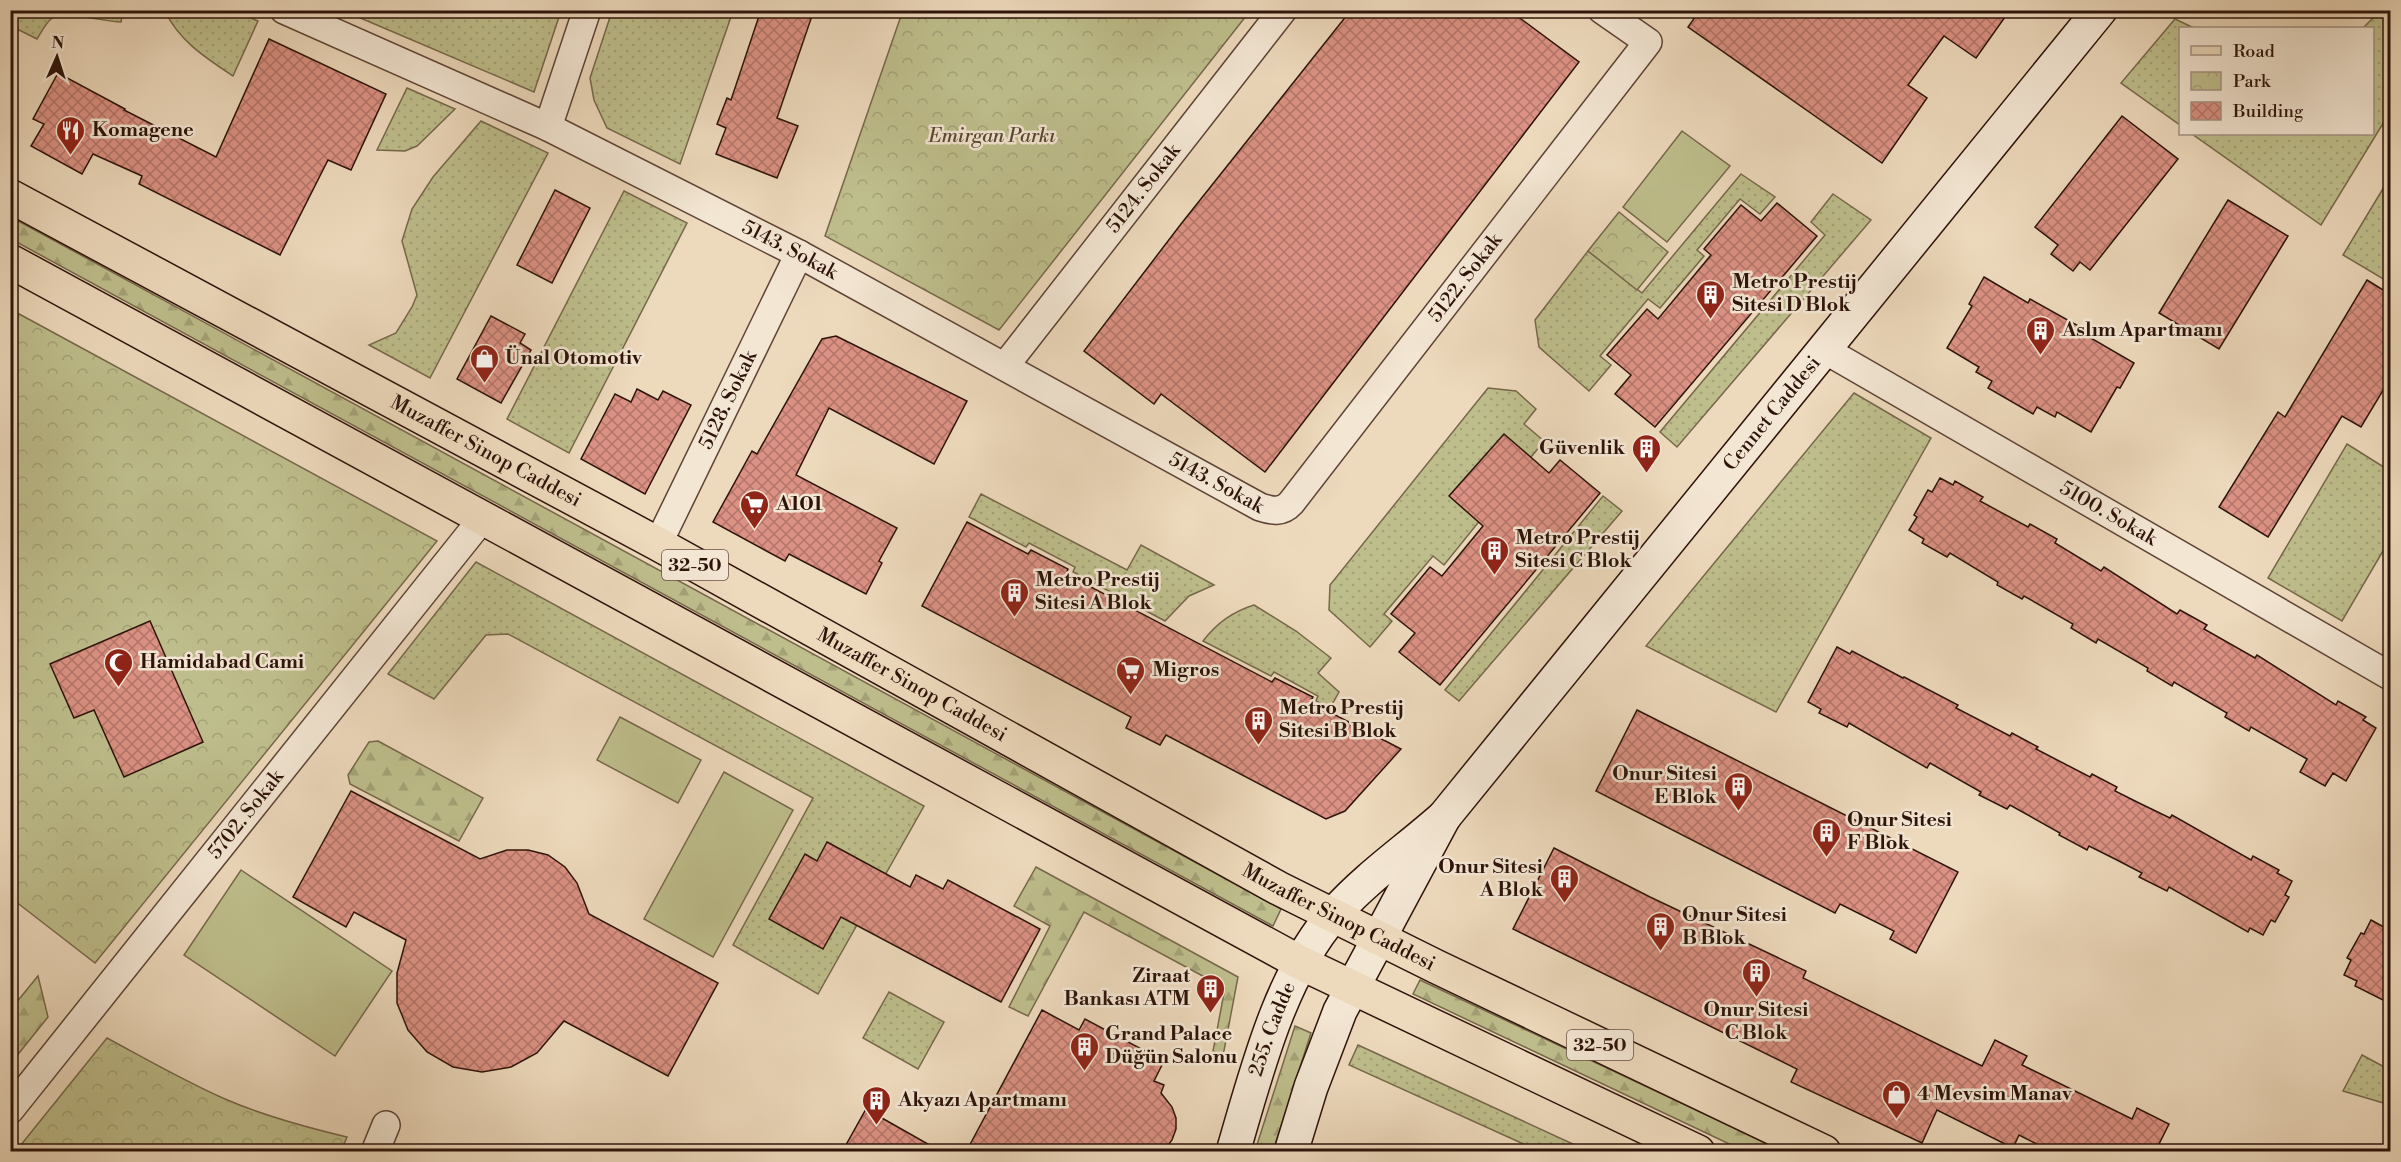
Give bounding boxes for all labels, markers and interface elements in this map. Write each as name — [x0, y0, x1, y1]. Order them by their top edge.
north arrow — [27, 27, 87, 87]
legend — [2179, 27, 2374, 135]
text: N — [51, 33, 65, 53]
text: Road — [2233, 40, 2276, 63]
text: Park — [2233, 70, 2272, 93]
text: Building — [2232, 100, 2304, 123]
restaurant icon: Komagene — [55, 114, 87, 156]
place label: Komagene — [92, 118, 194, 143]
park label: Emirgan Parkı — [927, 124, 1056, 149]
street label: 5124. Sokak — [1101, 138, 1187, 238]
street label: 5143. Sokak — [738, 215, 844, 286]
street label: 5122. Sokak — [1423, 227, 1508, 328]
place label: Metro Prestij Sitesi D Blok — [1732, 270, 1857, 318]
building icon: Metro Prestij Sitesi D Blok — [1695, 278, 1727, 320]
building icon: Aslım Apartmanı — [2025, 314, 2057, 356]
place label: Aslım Apartmanı — [2061, 318, 2223, 343]
shop icon: Ünal Otomotiv — [468, 342, 500, 384]
place label: Ünal Otomotiv — [505, 345, 643, 371]
street label: 5128. Sokak — [693, 345, 763, 454]
street label: Cennet Caddesi — [1718, 351, 1826, 476]
street label: Muzaffer Sinop Caddesi — [386, 390, 586, 513]
building icon: Güvenlik — [1630, 432, 1662, 474]
place label: Güvenlik — [1539, 436, 1626, 461]
street label: 5143. Sokak — [1164, 447, 1270, 520]
street label: 5100. Sokak — [2055, 475, 2163, 552]
supermarket icon: A101 — [739, 488, 771, 530]
place label: A101 — [775, 492, 823, 517]
place label: Metro Prestij Sitesi C Blok — [1515, 526, 1640, 574]
building icon: Metro Prestij Sitesi C Blok — [1478, 534, 1510, 576]
road number: 32-50 — [662, 550, 728, 580]
place label: Metro Prestij Sitesi A Blok — [1035, 568, 1160, 616]
building icon: Metro Prestij Sitesi A Blok — [998, 576, 1030, 618]
street label: Muzaffer Sinop Caddesi — [813, 622, 1012, 748]
mosque icon: Hamidabad Cami — [103, 646, 135, 688]
place label: Hamidabad Cami — [140, 650, 305, 675]
supermarket icon: Migros — [1115, 654, 1147, 696]
place label: Migros — [1152, 658, 1219, 683]
place label: Metro Prestij Sitesi B Blok — [1279, 696, 1404, 744]
building icon: Metro Prestij Sitesi B Blok — [1242, 704, 1274, 746]
place label: Onur Sitesi E Blok — [1612, 762, 1718, 810]
street label: 5702. Sokak — [203, 764, 290, 864]
building icon: Onur Sitesi E Blok — [1722, 770, 1754, 812]
place label: Onur Sitesi F Blok — [1847, 808, 1952, 856]
building icon: Onur Sitesi F Blok — [1810, 816, 1842, 858]
place label: Onur Sitesi A Blok — [1438, 855, 1544, 903]
street label: Muzaffer Sinop Caddesi — [1238, 858, 1440, 977]
building icon: Onur Sitesi A Blok — [1548, 862, 1580, 904]
place label: Onur Sitesi B Blok — [1682, 903, 1787, 951]
building icon: Onur Sitesi B Blok — [1645, 910, 1677, 952]
building icon: Onur Sitesi C Blok — [1740, 956, 1772, 998]
place label: Ziraat Bankası ATM — [1064, 964, 1191, 1012]
building icon: Ziraat Bankası ATM — [1195, 972, 1227, 1014]
street label: 255. Cadde — [1243, 978, 1302, 1079]
place label: Onur Sitesi C Blok — [1704, 998, 1809, 1046]
place label: Grand Palace Düğün Salonu — [1105, 1022, 1238, 1070]
building icon: Grand Palace Düğün Salonu — [1068, 1030, 1100, 1072]
road number: 32-50 — [1567, 1030, 1633, 1060]
shop icon: 4 Mevsim Manav — [1880, 1078, 1912, 1120]
place label: 4 Mevsim Manav — [1917, 1082, 2073, 1107]
building icon: Akyazı Apartmanı — [861, 1084, 893, 1126]
place label: Akyazı Apartmanı — [897, 1088, 1067, 1113]

